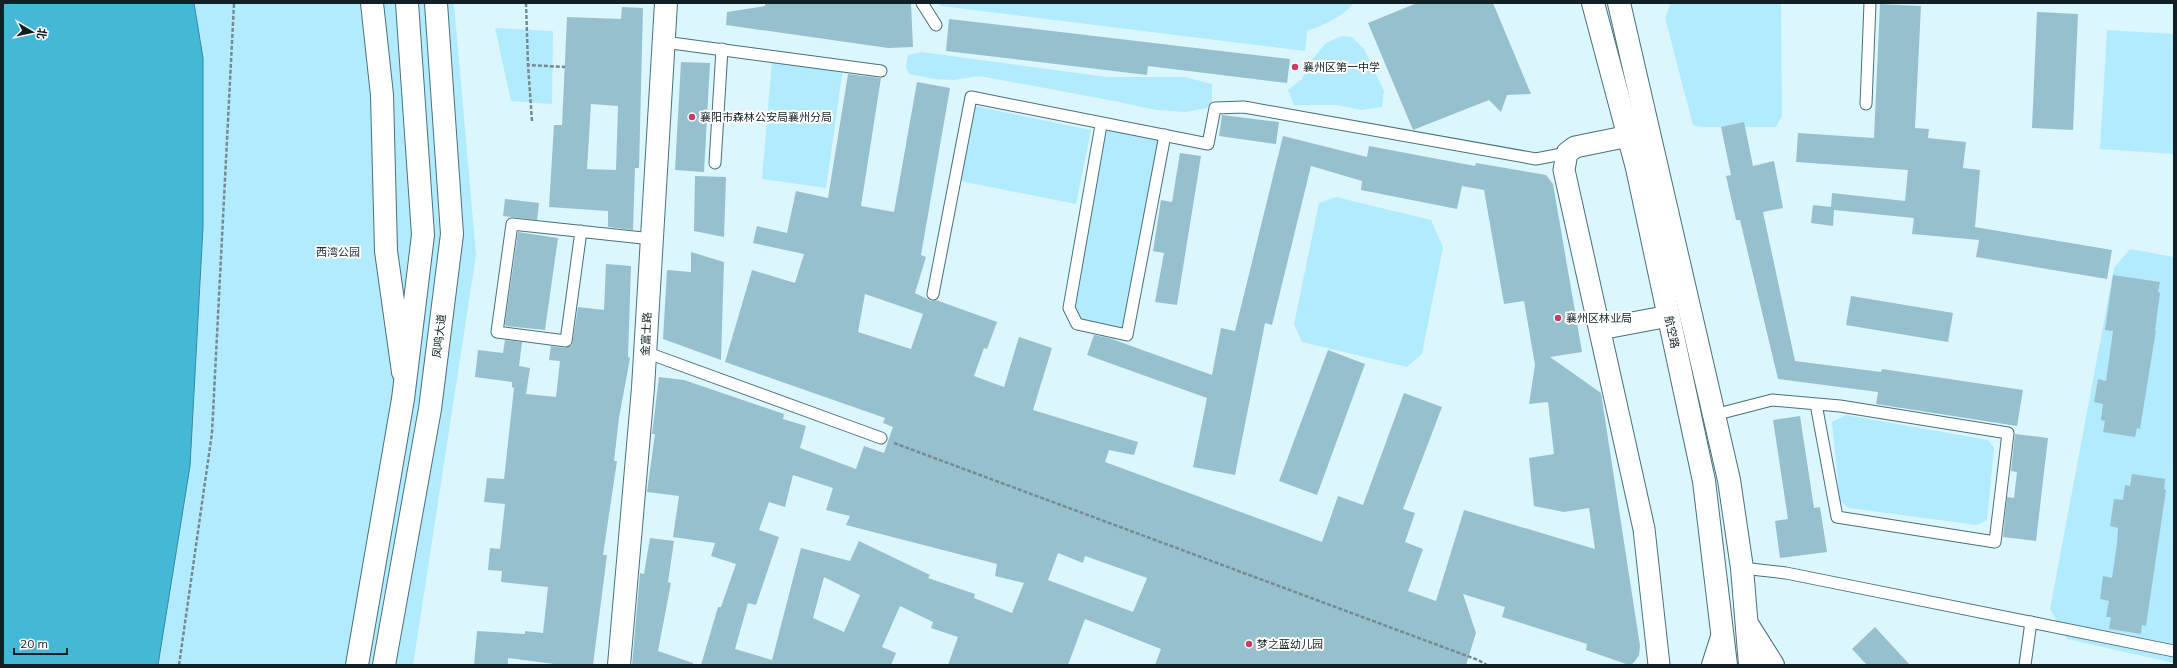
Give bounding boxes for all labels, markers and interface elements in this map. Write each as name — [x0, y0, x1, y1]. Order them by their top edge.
north arrow — [12, 12, 52, 52]
text: 北 — [34, 27, 50, 40]
place label: 襄州区第一中学 — [1303, 60, 1380, 74]
marker: 襄州区第一中学 — [1290, 62, 1300, 72]
place label: 襄阳市森林公安局襄州分局 — [700, 110, 832, 124]
marker: 襄阳市森林公安局襄州分局 — [687, 112, 697, 122]
park label: 西湾公园 — [316, 245, 360, 259]
place label: 襄州区林业局 — [1566, 311, 1632, 325]
street label: 金富士路 — [638, 312, 654, 356]
street label: 凤鸣大道 — [429, 313, 449, 359]
marker: 襄州区林业局 — [1553, 313, 1563, 323]
street label: 航空路 — [1662, 314, 1682, 350]
scale bar — [14, 630, 67, 656]
text: 20 m — [20, 636, 48, 651]
place label: 梦之蓝幼儿园 — [1257, 637, 1323, 651]
marker: 梦之蓝幼儿园 — [1244, 639, 1254, 649]

